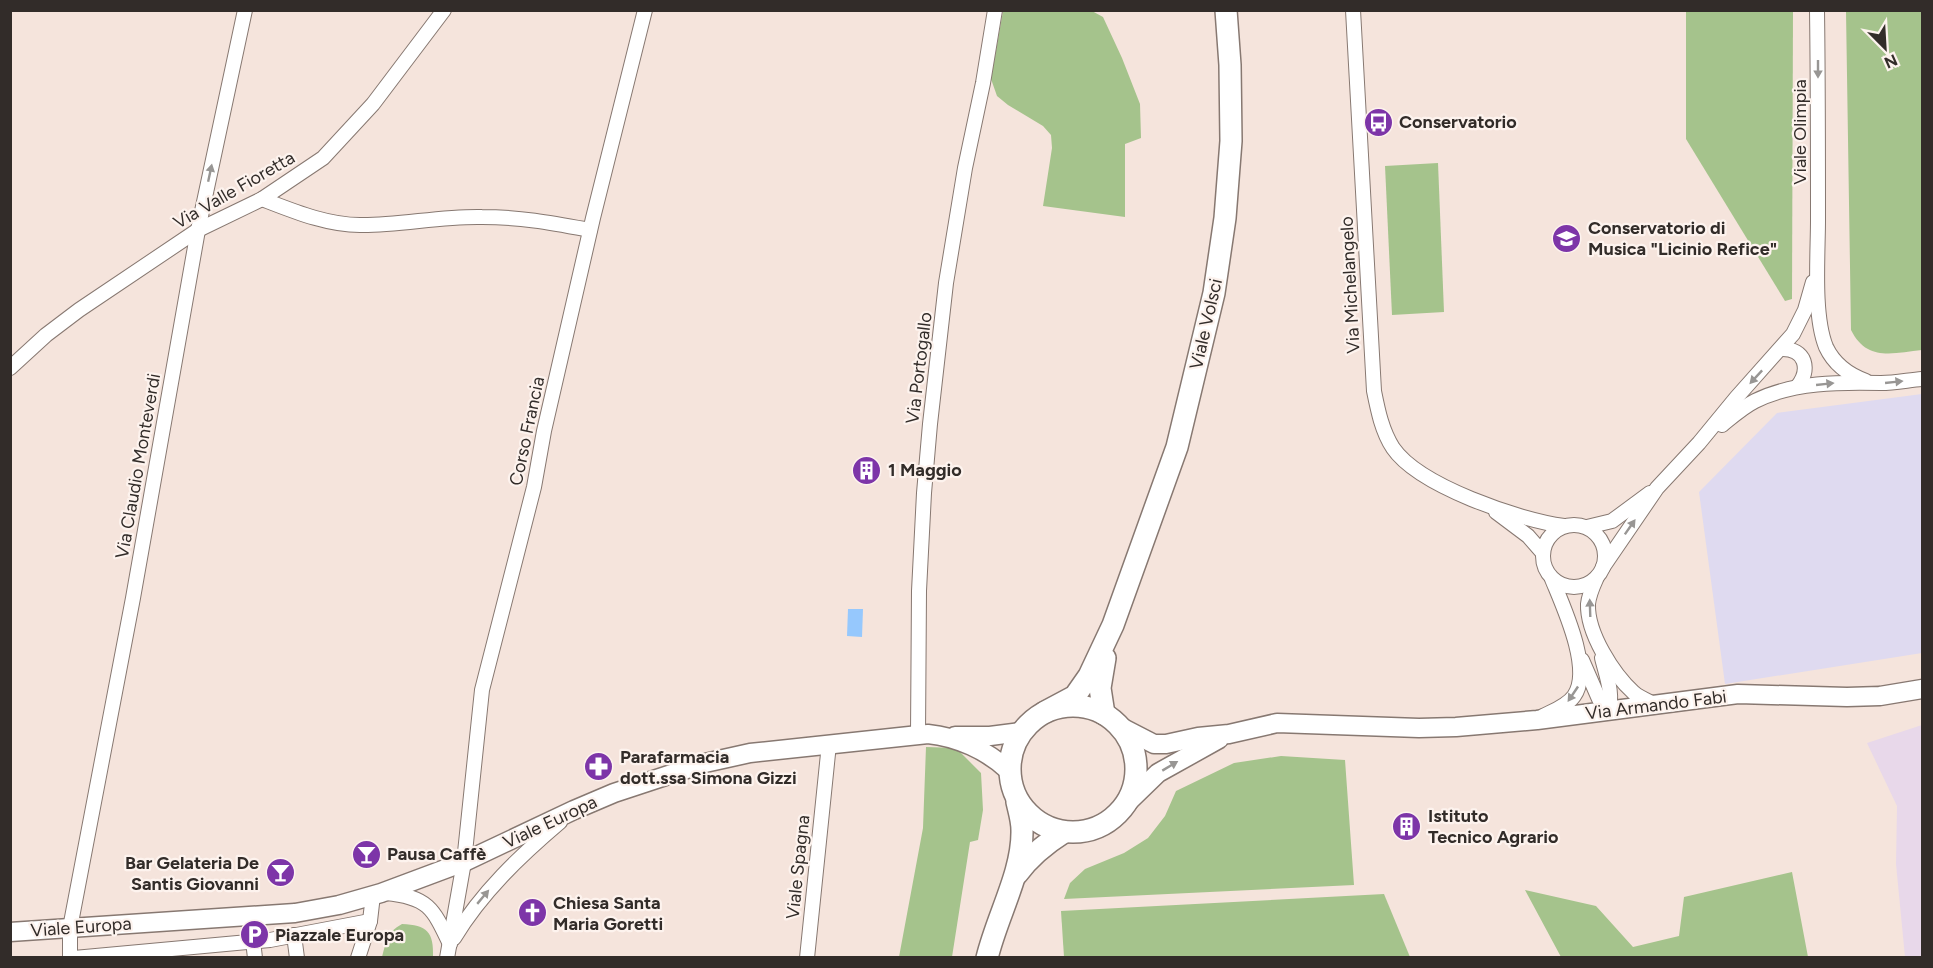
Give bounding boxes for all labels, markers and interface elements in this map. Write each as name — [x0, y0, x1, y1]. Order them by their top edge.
north arrow — [1855, 18, 1915, 78]
text: N — [1881, 50, 1900, 72]
one-way arrow — [1813, 59, 1823, 78]
street label: Viale Olimpia — [1789, 79, 1811, 185]
bus stop icon: Conservatorio — [1362, 106, 1394, 138]
place label: Conservatorio — [1399, 111, 1517, 133]
street label: Via Valle Fioretta — [169, 146, 299, 234]
one-way arrow — [206, 163, 215, 182]
street label: Via Michelangelo — [1335, 216, 1365, 354]
place label: Conservatorio di Musica "Licinio Refice" — [1588, 217, 1777, 260]
school or university icon: Conservatorio di Musica "Licinio Refice" — [1551, 222, 1583, 254]
street label: Viale Volsci — [1185, 276, 1227, 372]
street label: Via Portogallo — [901, 311, 937, 425]
one-way arrow — [1749, 370, 1763, 384]
street label: Via Claudio Monteverdi — [111, 372, 165, 560]
street label: Corso Francia — [505, 375, 549, 487]
one-way arrow — [1885, 377, 1904, 387]
one-way arrow — [1815, 380, 1834, 389]
building icon: 1 Maggio — [851, 454, 883, 486]
place label: 1 Maggio — [888, 459, 962, 481]
one-way arrow — [1624, 520, 1636, 536]
one-way arrow — [1585, 598, 1594, 617]
street label: Via Armando Fabi — [1584, 685, 1728, 725]
one-way arrow — [1567, 686, 1579, 702]
place label: Parafarmacia dott.ssa Simona Gizzi — [620, 746, 797, 789]
pharmacy icon: Parafarmacia dott.ssa Simona Gizzi — [583, 751, 615, 783]
one-way arrow — [1162, 761, 1178, 772]
street label: Viale Europa — [500, 791, 600, 853]
place label: Istituto Tecnico Agrario — [1428, 805, 1559, 848]
building icon: Istituto Tecnico Agrario — [1391, 810, 1423, 842]
street label: Viale Spagna — [782, 814, 814, 920]
bar icon: Pausa Caffè — [350, 838, 382, 870]
place label: Pausa Caffè — [387, 843, 486, 865]
place label: Bar Gelateria De Santis Giovanni — [125, 852, 259, 895]
bar icon: Bar Gelateria De Santis Giovanni — [264, 857, 296, 889]
one-way arrow — [477, 889, 490, 905]
place label: Chiesa Santa Maria Goretti — [553, 892, 663, 935]
church icon: Chiesa Santa Maria Goretti — [516, 897, 548, 929]
street label: Viale Europa — [30, 913, 132, 941]
parking icon: Piazzale Europa — [238, 919, 270, 951]
place label: Piazzale Europa — [275, 924, 404, 946]

